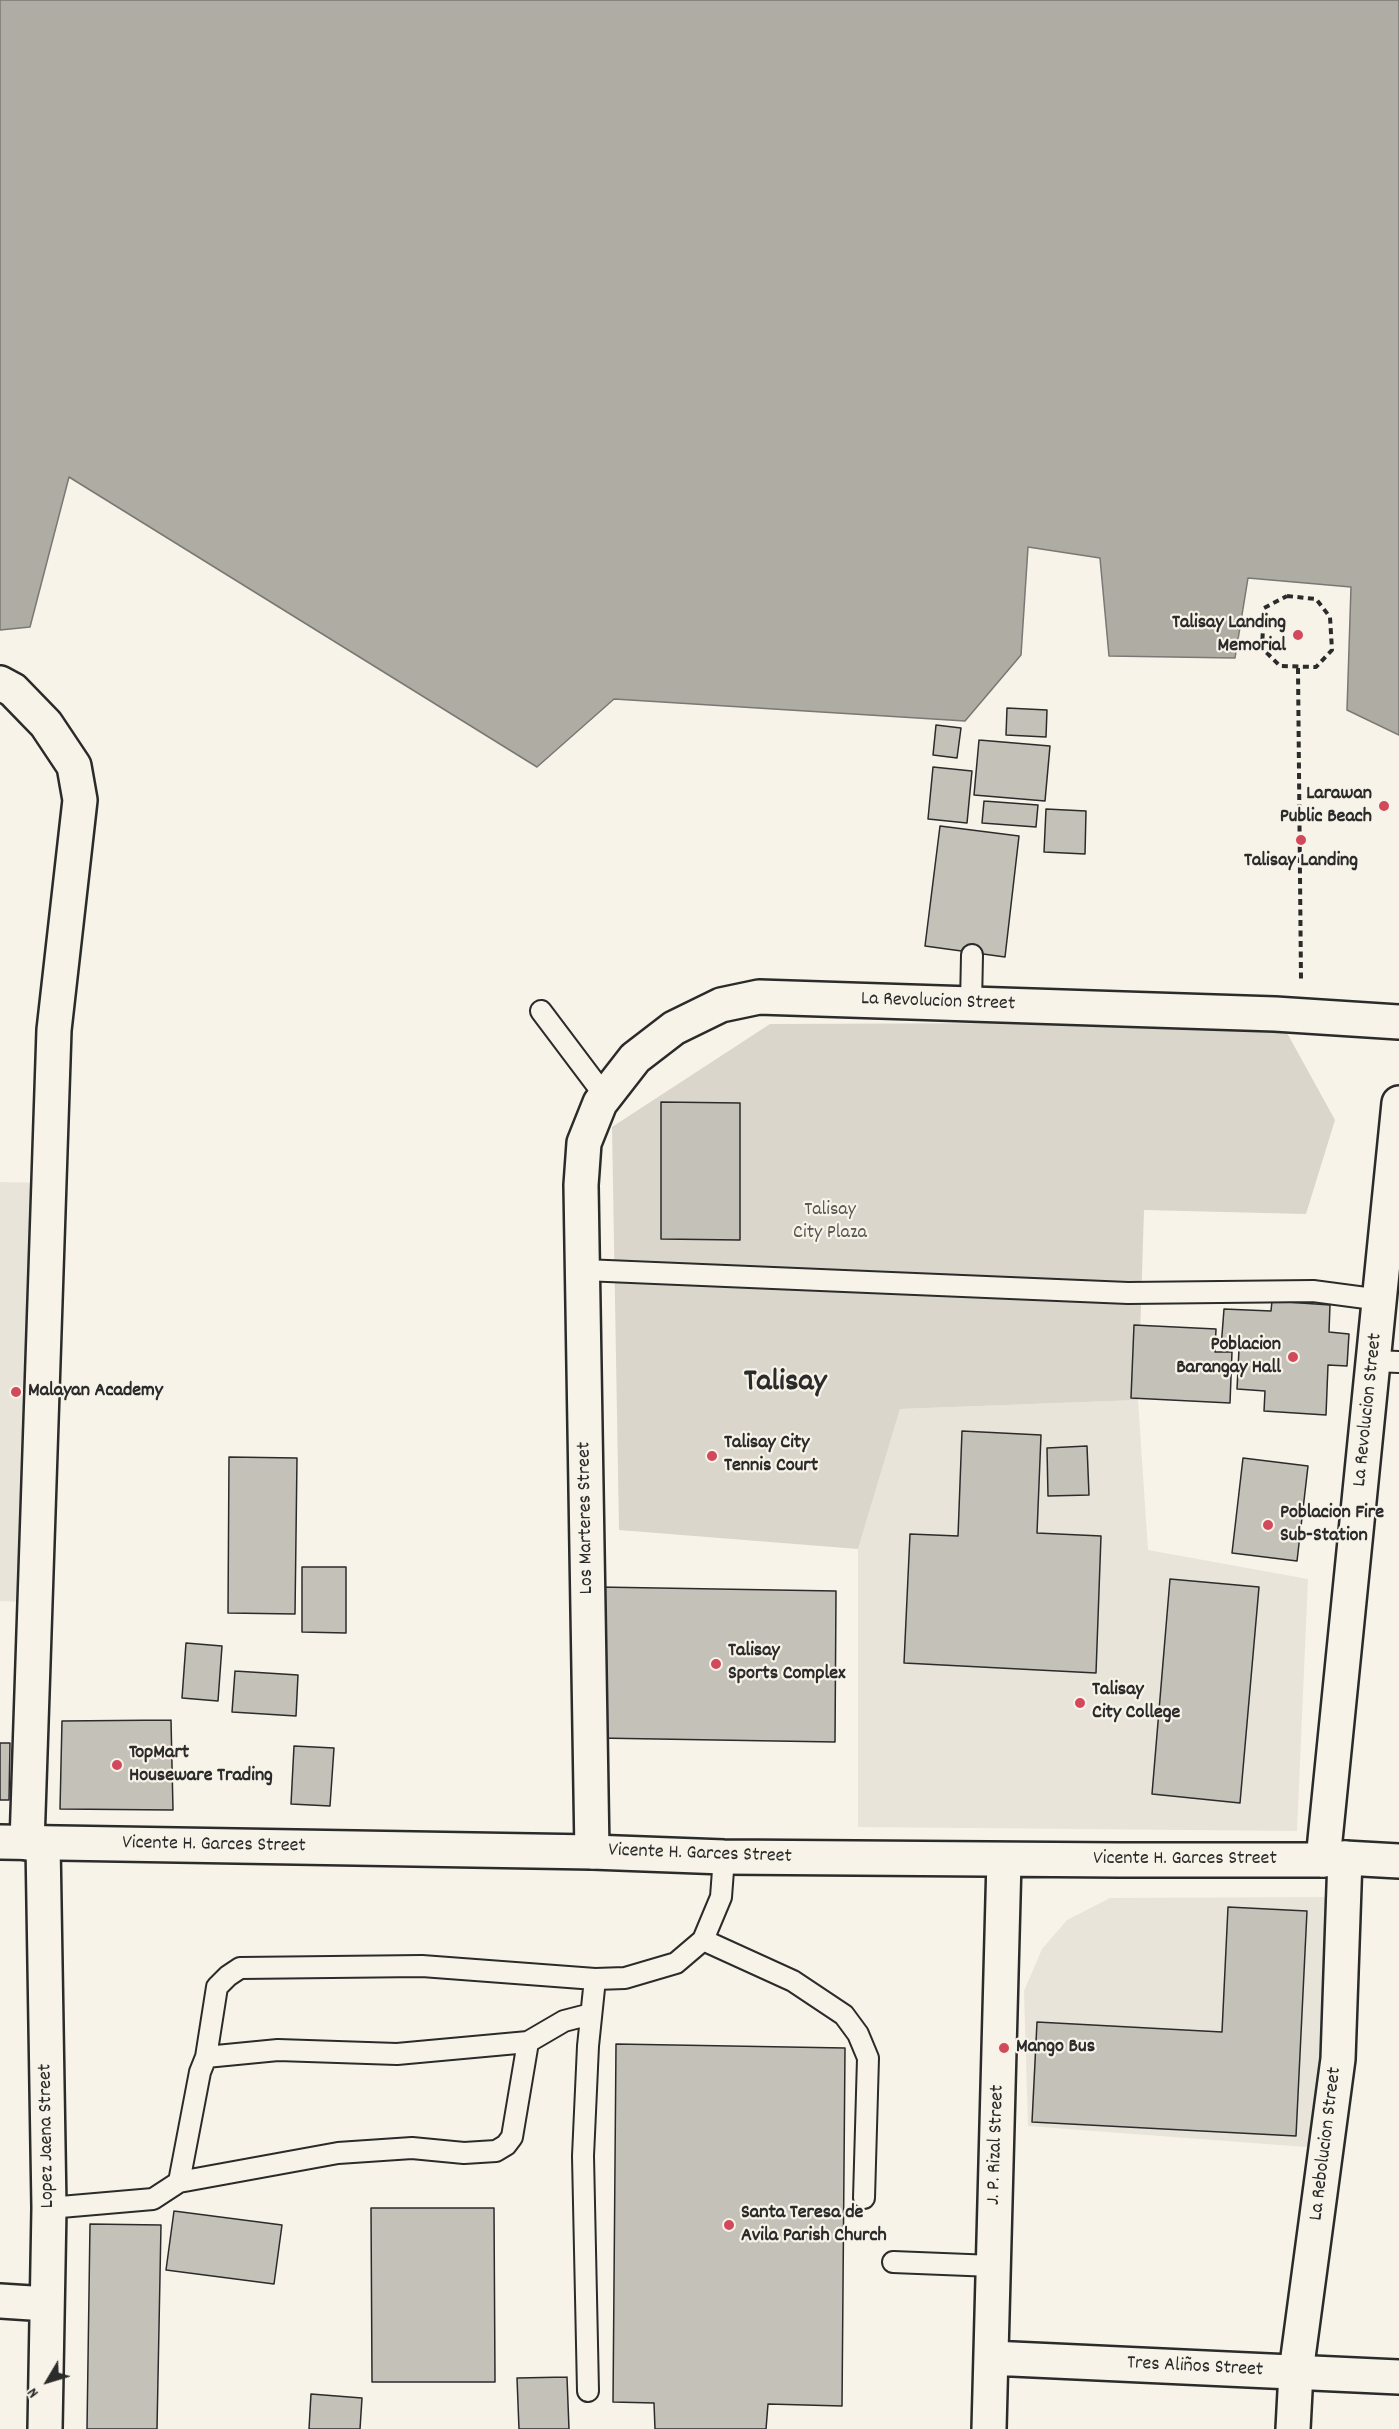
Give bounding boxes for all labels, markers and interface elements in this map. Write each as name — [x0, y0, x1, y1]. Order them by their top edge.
place label: Talisay Landing Memorial — [1172, 612, 1286, 659]
marker: Talisay Landing Memorial — [1291, 628, 1305, 642]
place label: Larawan Public Beach — [1280, 783, 1372, 830]
marker: Larawan Public Beach — [1377, 799, 1391, 813]
marker: Talisay Landing — [1294, 833, 1308, 847]
place label: Talisay Landing — [1244, 850, 1358, 874]
street label: La Revolucion Street — [860, 988, 1016, 1018]
park label: Talisay City Plaza — [793, 1199, 867, 1246]
street label: La Revolucion Street — [1349, 1332, 1389, 1488]
place label: Poblacion Barangay Hall — [1176, 1334, 1281, 1381]
marker: Poblacion Barangay Hall — [1286, 1350, 1300, 1364]
district label: Talisay — [744, 1366, 826, 1404]
place label: Malayan Academy — [28, 1380, 163, 1404]
marker: Malayan Academy — [9, 1385, 23, 1399]
place label: Talisay City Tennis Court — [724, 1432, 818, 1479]
street label: Los Marteres Street — [574, 1442, 600, 1594]
marker: Talisay City Tennis Court — [705, 1449, 719, 1463]
place label: Poblacion Fire Sub-Station — [1280, 1502, 1384, 1549]
marker: Poblacion Fire Sub-Station — [1261, 1518, 1275, 1532]
place label: Talisay Sports Complex — [728, 1640, 845, 1687]
marker: Talisay Sports Complex — [709, 1657, 723, 1671]
place label: Talisay City College — [1092, 1679, 1180, 1726]
marker: Talisay City College — [1073, 1696, 1087, 1710]
place label: TopMart Houseware Trading — [129, 1742, 273, 1789]
marker: TopMart Houseware Trading — [110, 1758, 124, 1772]
street label: Vicente H. Garces Street — [122, 1832, 306, 1860]
street label: Vicente H. Garces Street — [608, 1840, 792, 1870]
street label: Vicente H. Garces Street — [1093, 1848, 1277, 1872]
place label: Mango Bus — [1016, 2036, 1095, 2060]
marker: Mango Bus — [997, 2041, 1011, 2055]
street label: Lopez Jaena Street — [35, 2064, 61, 2208]
street label: La Rebolucion Street — [1306, 2066, 1348, 2222]
street label: J. P. Rizal Street — [983, 2084, 1011, 2206]
place label: Santa Teresa de Avila Parish Church — [741, 2202, 887, 2249]
marker: Santa Teresa de Avila Parish Church — [722, 2218, 736, 2232]
north arrow — [18, 2351, 78, 2411]
street label: Tres Aliños Street — [1126, 2352, 1264, 2384]
text: N — [22, 2382, 45, 2403]

